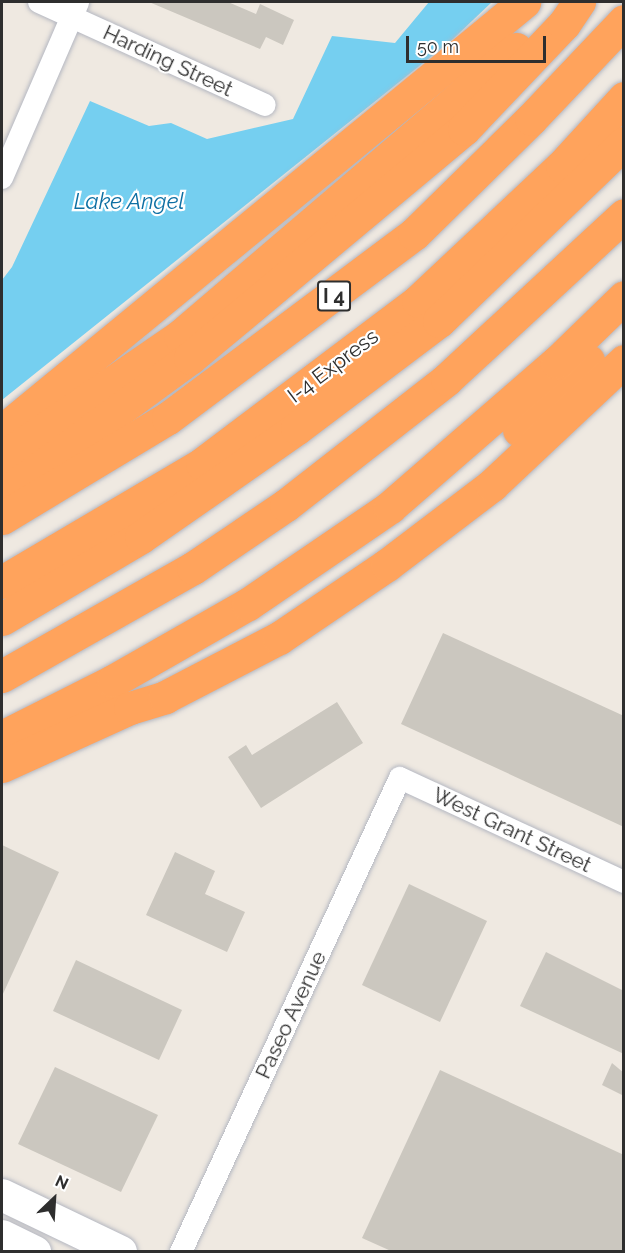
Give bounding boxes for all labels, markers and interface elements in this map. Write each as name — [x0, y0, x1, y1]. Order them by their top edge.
street label: Harding Street — [99, 20, 237, 102]
scale bar — [409, 24, 548, 62]
text: 50 m — [417, 36, 459, 57]
water label: Lake Angel — [73, 189, 185, 215]
road number: I 4 — [316, 279, 352, 313]
street label: I-4 Express — [283, 324, 383, 408]
street label: West Grant Street — [429, 782, 595, 878]
street label: Paseo Avenue — [250, 947, 332, 1083]
north arrow — [24, 1169, 84, 1229]
text: N — [52, 1171, 71, 1193]

